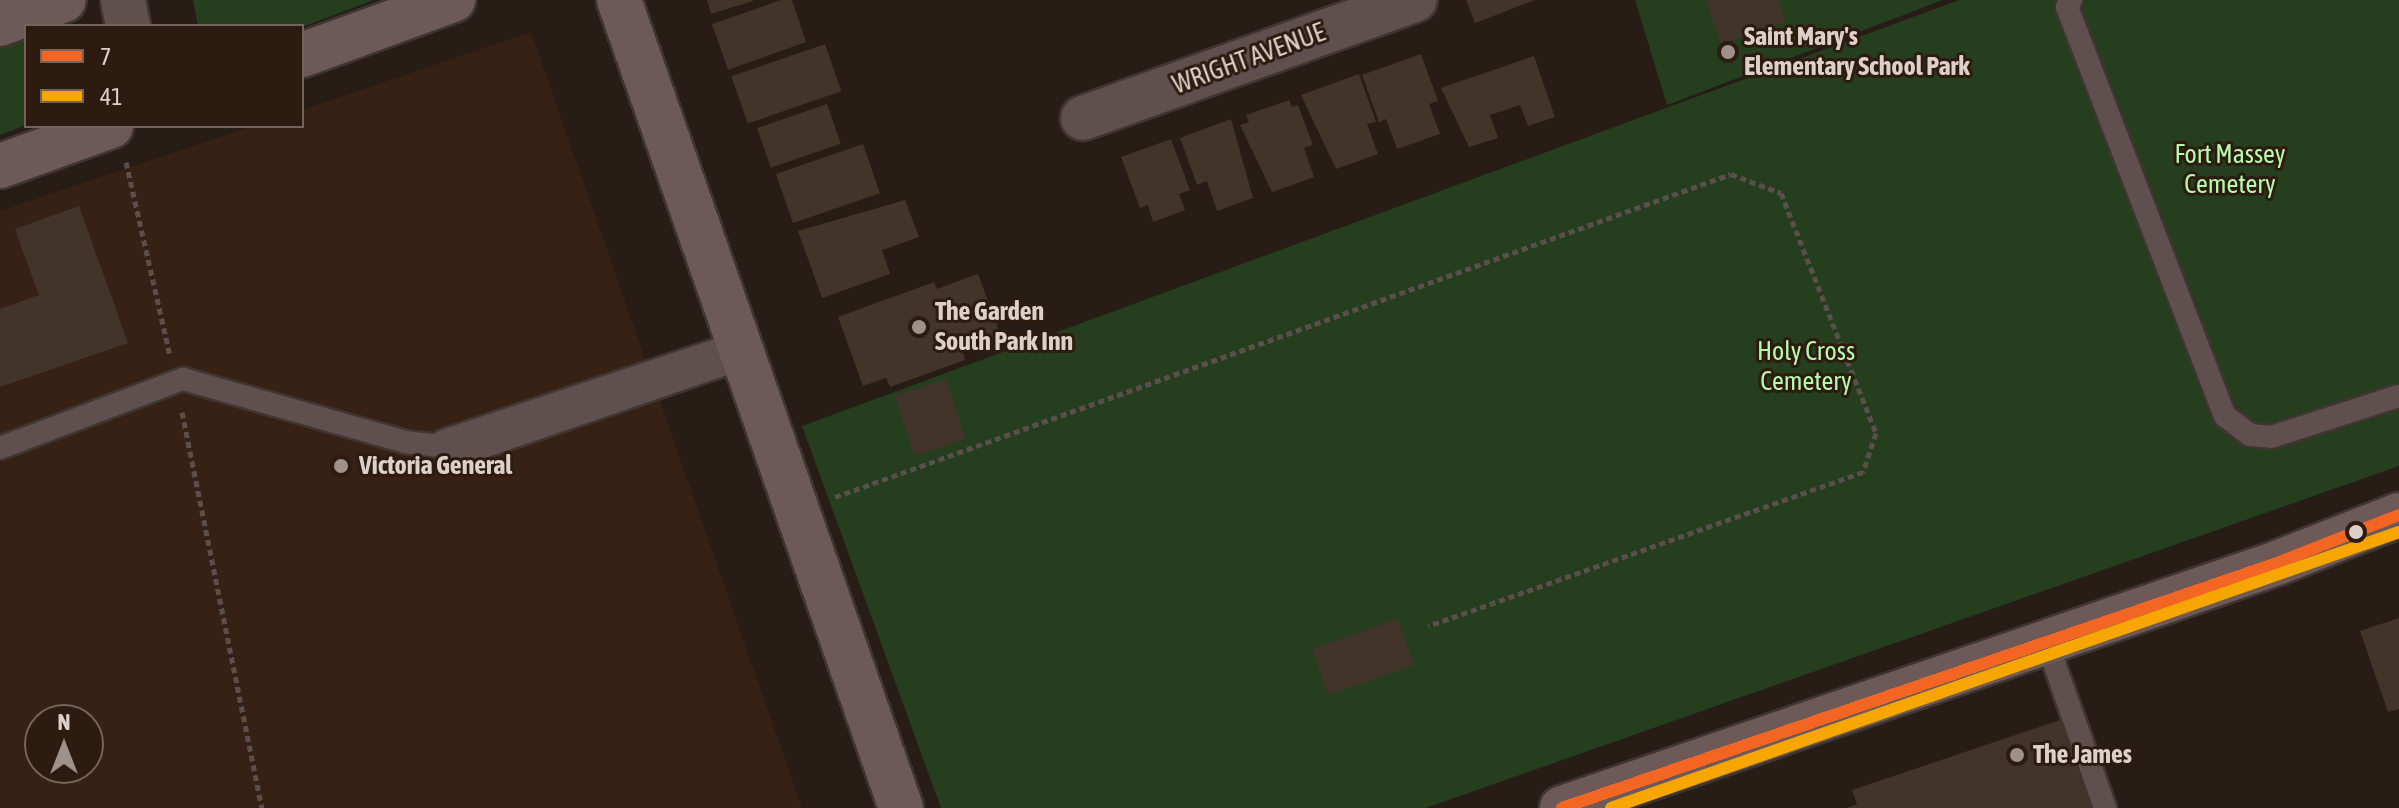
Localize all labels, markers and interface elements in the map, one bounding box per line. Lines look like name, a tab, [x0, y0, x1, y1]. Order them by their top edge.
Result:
street label: WRIGHT AVENUE	[1168, 17, 1330, 101]
place label: Saint Mary's Elementary School Park	[1744, 21, 1970, 82]
legend	[24, 24, 304, 128]
text: 7	[100, 43, 111, 70]
marker: Saint Mary's Elementary School Park	[1719, 43, 1737, 61]
text: 41	[100, 83, 123, 110]
park label: Fort Massey Cemetery	[2175, 139, 2285, 200]
place label: The Garden South Park Inn	[935, 296, 1073, 358]
marker: The Garden South Park Inn	[910, 318, 928, 336]
park label: Holy Cross Cemetery	[1757, 336, 1855, 398]
place label: Victoria General	[359, 450, 512, 482]
marker: Victoria General	[330, 455, 352, 477]
unlabelled marker	[2348, 524, 2364, 540]
north arrow	[24, 704, 104, 784]
text: N	[58, 709, 70, 735]
place label: The James	[2033, 739, 2132, 771]
marker: The James	[2008, 746, 2026, 764]

